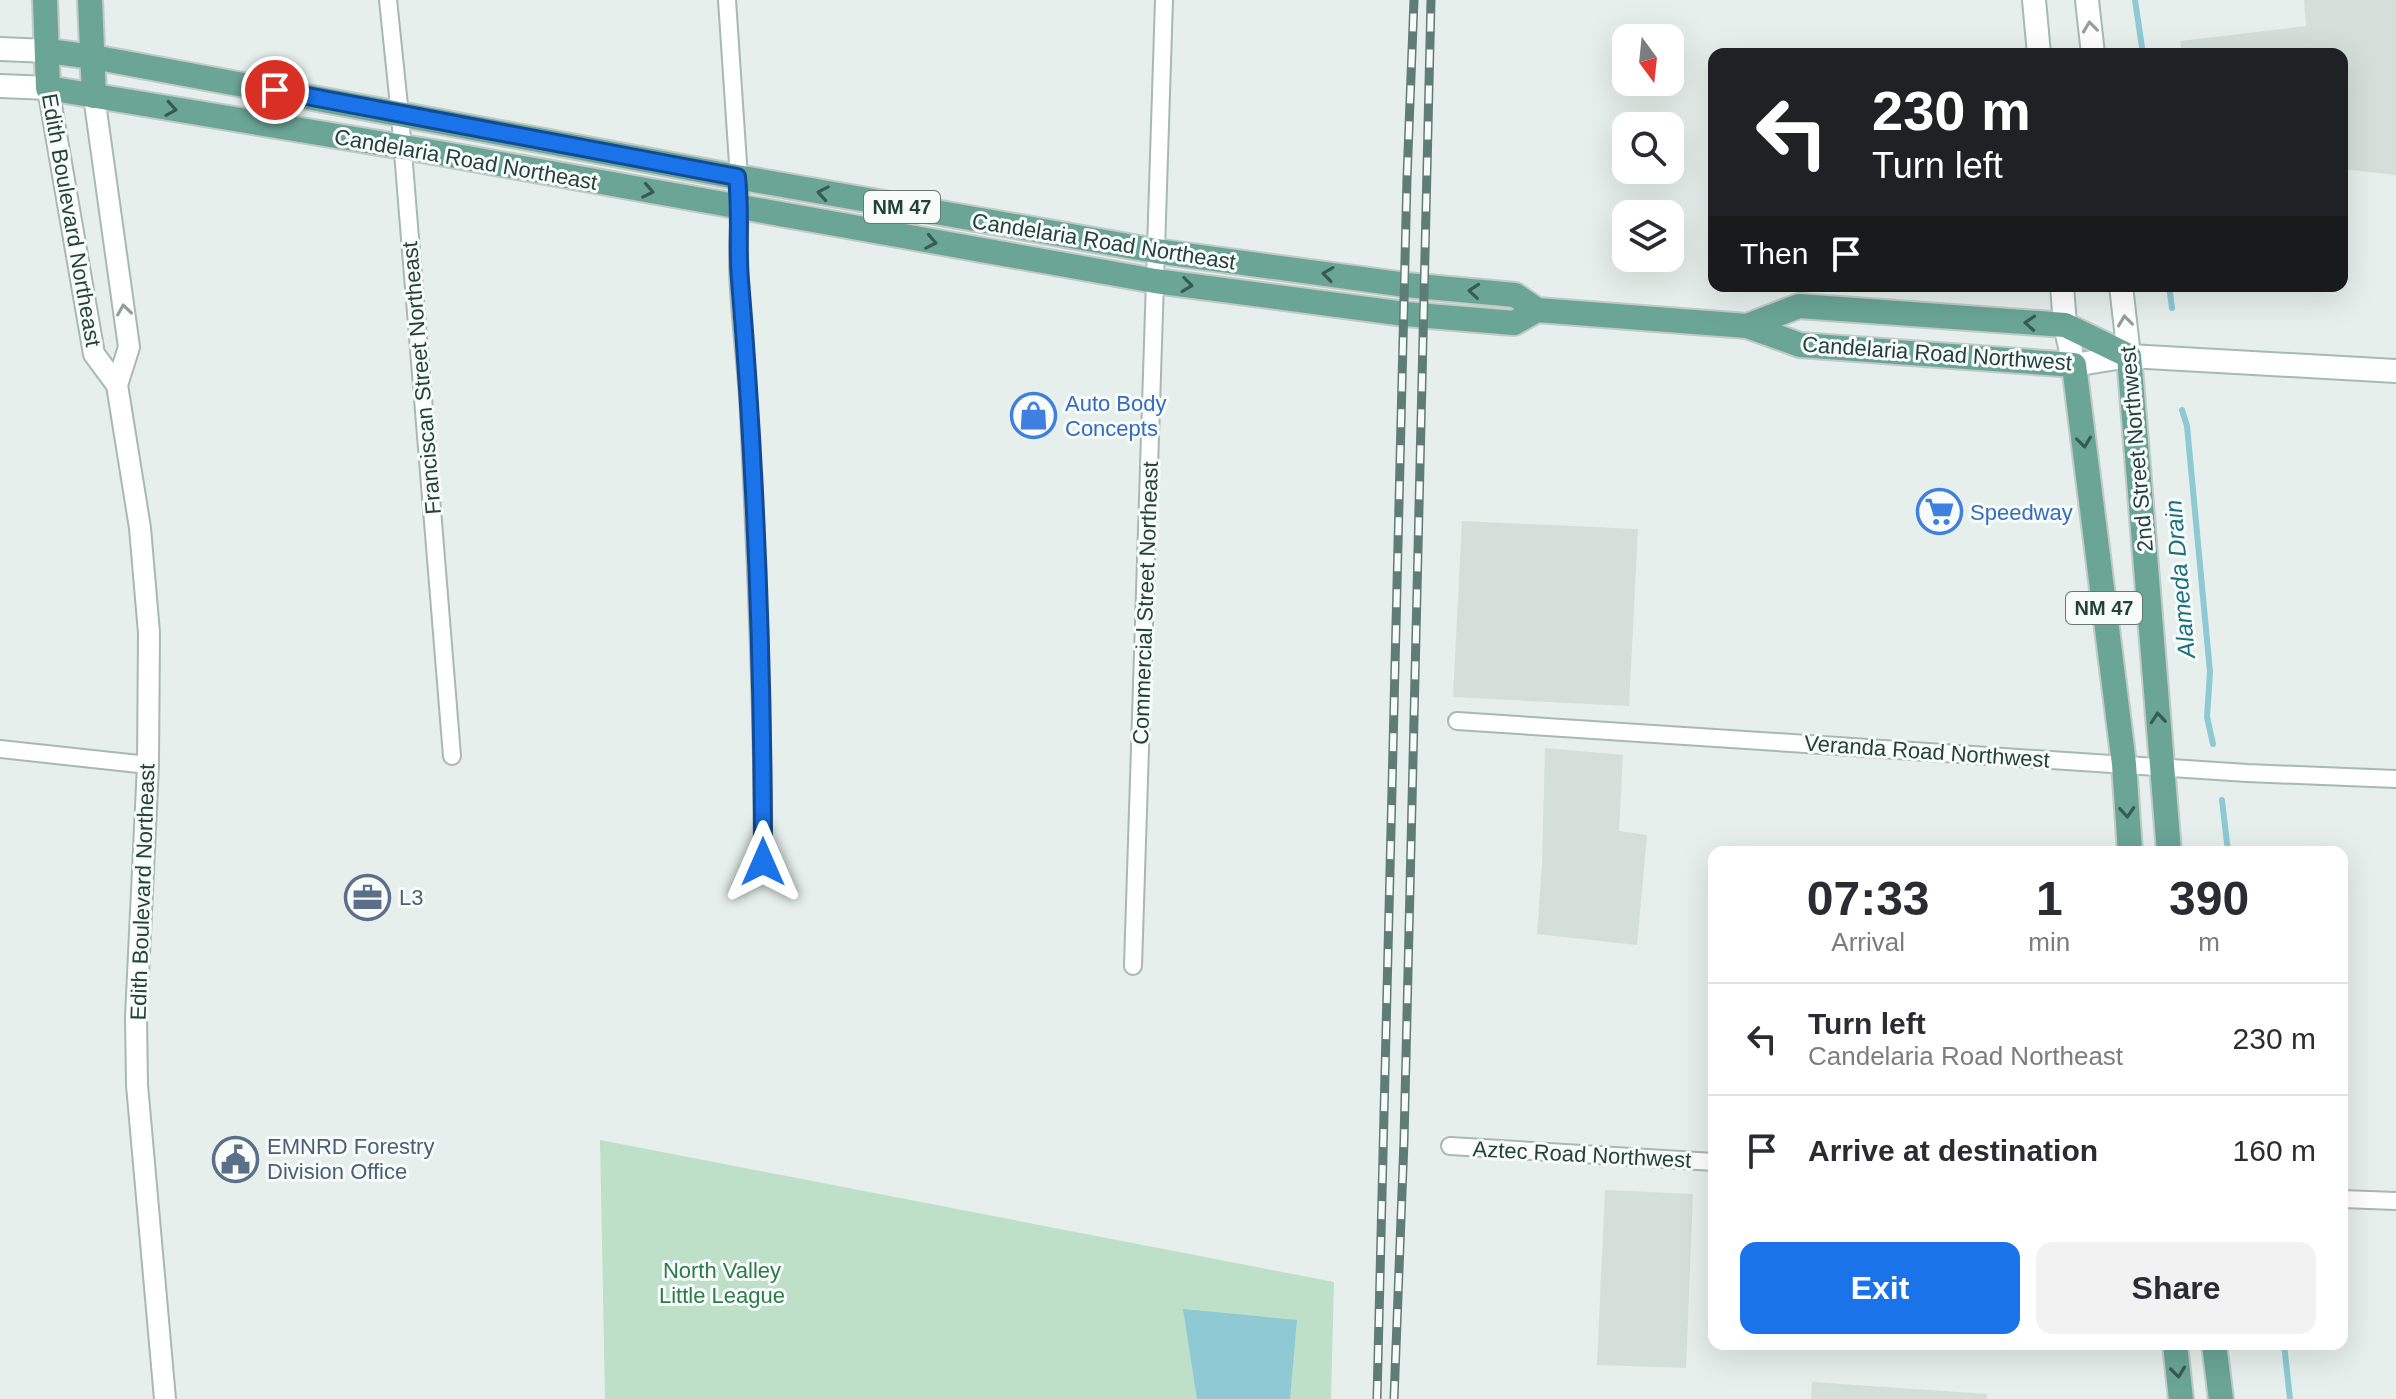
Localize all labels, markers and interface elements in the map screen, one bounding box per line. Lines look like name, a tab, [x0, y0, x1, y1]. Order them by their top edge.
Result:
one-way arrow	[2082, 20, 2099, 34]
north arrow	[1612, 24, 1684, 96]
map controls	[1612, 24, 1684, 272]
pin	[241, 56, 309, 124]
icon: arrive	[253, 68, 297, 112]
text: 230 m	[1872, 79, 2031, 142]
icon: left	[1740, 80, 1844, 184]
street label: Edith Boulevard Northeast	[37, 91, 106, 349]
one-way arrow	[164, 100, 178, 117]
button: search	[1612, 112, 1684, 184]
street label: Candelaria Road Northeast	[332, 124, 599, 195]
text: Turn left	[1872, 145, 2003, 186]
one-way arrow	[641, 181, 654, 198]
one-way arrow	[816, 185, 830, 202]
road number: NM 47	[864, 191, 940, 223]
button: layers	[1612, 200, 1684, 272]
street label: Candelaria Road Northeast	[970, 208, 1238, 275]
icon: arrive	[1824, 232, 1868, 276]
one-way arrow	[924, 233, 938, 250]
text: Then	[1740, 237, 1808, 270]
street label: Franciscan Street Northeast	[397, 240, 446, 515]
one-way arrow	[1321, 266, 1335, 283]
one-way arrow	[1181, 276, 1194, 293]
one-way arrow	[1467, 283, 1480, 300]
one-way arrow	[116, 303, 133, 316]
one-way arrow	[2117, 314, 2134, 328]
one-way arrow	[2023, 315, 2036, 332]
street label: Candelaria Road Northwest	[1801, 332, 2073, 375]
street label: 2nd Street Northwest	[2115, 345, 2158, 553]
place label: Auto Body Concepts	[1065, 391, 1167, 441]
shop icon: Auto Body Concepts	[1010, 392, 1058, 440]
one-way arrow	[2075, 435, 2092, 449]
street label: Commercial Street Northeast	[1128, 461, 1163, 745]
supermarket icon: Speedway	[1915, 488, 1963, 536]
water label: Alameda Drain	[2159, 499, 2200, 661]
place label: Speedway	[1970, 500, 2073, 525]
road number: NM 47	[2066, 592, 2142, 624]
one-way arrow	[2150, 711, 2167, 724]
street label: Veranda Road Northwest	[1803, 730, 2050, 773]
street label: Edith Boulevard Northeast	[126, 763, 159, 1021]
one-way arrow	[2118, 806, 2135, 819]
position arrow	[721, 820, 805, 904]
text: 07:33	[1807, 872, 1930, 925]
text: 1	[2036, 872, 2063, 925]
text: 390	[2169, 872, 2249, 925]
office icon: L3	[344, 873, 392, 921]
place label: L3	[399, 885, 423, 910]
text: Arrival	[1831, 927, 1905, 957]
text: min	[2028, 927, 2070, 957]
text: m	[2198, 927, 2220, 957]
text: Turn left	[1808, 1007, 1926, 1040]
icon: left	[1740, 1017, 1784, 1061]
text: 230 m	[2233, 1022, 2316, 1055]
text: Candelaria Road Northeast	[1808, 1041, 2123, 1071]
icon: arrive	[1740, 1129, 1784, 1173]
place label: EMNRD Forestry Division Office	[267, 1134, 434, 1184]
text: Arrive at destination	[1808, 1134, 2098, 1167]
text: 160 m	[2233, 1134, 2316, 1167]
public building icon: EMNRD Forestry Division Office	[212, 1135, 260, 1183]
street label: Aztec Road Northwest	[1472, 1136, 1692, 1173]
button: Exit	[1740, 1242, 2020, 1334]
button: Share	[2036, 1242, 2316, 1334]
park label: North Valley Little League	[659, 1258, 785, 1308]
one-way arrow	[2169, 1365, 2186, 1378]

